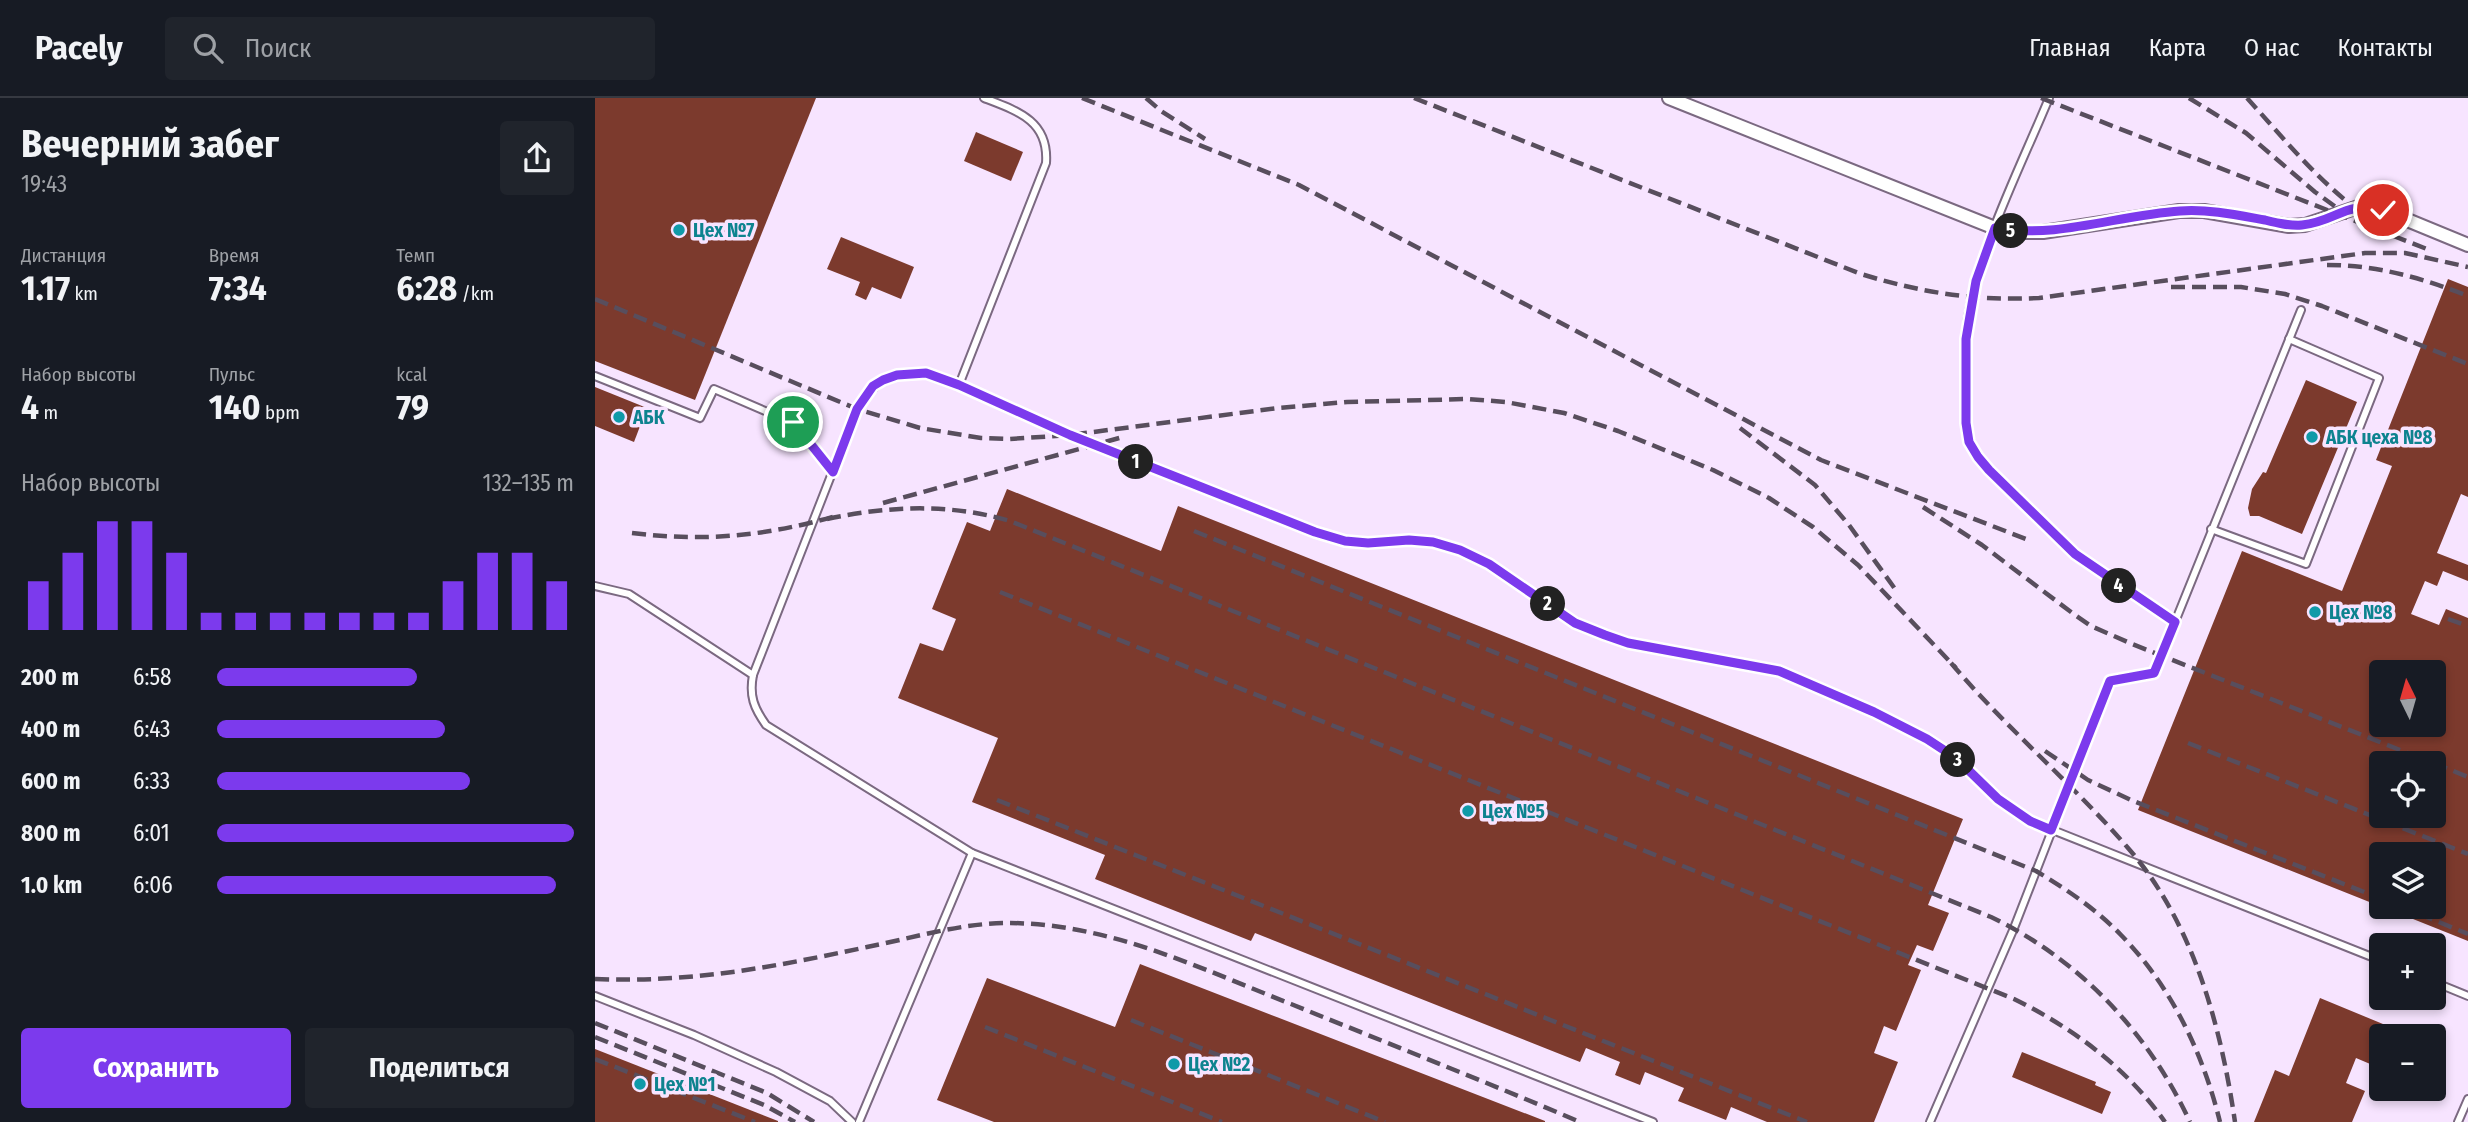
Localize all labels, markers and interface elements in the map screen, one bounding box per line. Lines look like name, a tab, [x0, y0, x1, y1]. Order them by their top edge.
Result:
search box	[165, 17, 655, 80]
text: Pacely	[35, 28, 123, 68]
icon: search	[189, 29, 227, 67]
text: Поиск	[245, 33, 311, 64]
text: Главная	[2029, 34, 2111, 62]
text: Карта	[2149, 34, 2206, 62]
text: О нас	[2244, 34, 2299, 62]
text: Контакты	[2337, 34, 2433, 62]
text: Вечерний забег	[21, 121, 279, 167]
button: share	[500, 121, 574, 195]
text: 19:43	[21, 170, 67, 198]
pin	[2353, 180, 2413, 240]
icon: check	[2364, 191, 2402, 229]
pin: 5	[1993, 214, 2029, 248]
place label: Цех №7	[693, 219, 754, 242]
text: 5	[2006, 219, 2015, 242]
marker: Цех №7	[671, 222, 687, 238]
text: Дистанция	[21, 244, 106, 267]
text: Время	[209, 244, 260, 267]
text: Темп	[396, 244, 435, 267]
text: 1.17	[21, 267, 70, 309]
text: 7:34	[209, 267, 267, 309]
text: 6:28	[396, 267, 457, 309]
text: km	[70, 282, 98, 305]
text: /km	[457, 282, 494, 305]
text: Набор высоты	[21, 363, 136, 386]
text: Пульс	[209, 363, 255, 386]
text: kcal	[396, 363, 427, 386]
text: 4	[21, 386, 39, 428]
text: 140	[209, 386, 261, 428]
text: 79	[396, 386, 429, 428]
pin	[763, 392, 823, 452]
text: m	[39, 401, 58, 424]
text: bpm	[261, 401, 300, 424]
icon: arrive	[774, 403, 812, 441]
place label: АБК	[632, 406, 665, 429]
marker: АБК	[611, 409, 627, 425]
place label: АБК цеха №8	[2325, 426, 2432, 449]
marker: АБК цеха №8	[2304, 429, 2320, 445]
pin: 1	[1119, 444, 1153, 480]
text: 1	[1131, 450, 1140, 473]
text: Набор высоты	[21, 469, 160, 497]
text: 132–135 m	[482, 469, 574, 497]
pin: 4	[2101, 568, 2137, 603]
text: 4	[2114, 574, 2123, 597]
pin: 2	[1531, 587, 1565, 622]
text: 2	[1543, 592, 1552, 615]
place label: Цех №8	[2329, 601, 2393, 624]
marker: Цех №8	[2307, 604, 2323, 620]
north arrow	[2369, 660, 2447, 737]
map controls	[2369, 660, 2446, 1101]
text: 200 m	[21, 663, 79, 691]
text: 6:58	[133, 663, 171, 691]
text: 400 m	[21, 715, 80, 743]
text: 6:43	[133, 715, 170, 743]
pin: 3	[1941, 742, 1975, 778]
text: 3	[1953, 748, 1962, 771]
button: locate	[2369, 751, 2446, 828]
text: 600 m	[21, 767, 80, 795]
text: 6:33	[133, 767, 170, 795]
place label: Цех №5	[1482, 800, 1545, 823]
marker: Цех №5	[1460, 803, 1476, 819]
text: 800 m	[21, 819, 81, 847]
text: 6:01	[133, 819, 170, 847]
button: layers	[2369, 842, 2446, 919]
text: 1.0 km	[21, 871, 82, 899]
text: 6:06	[133, 871, 173, 899]
button: +	[2369, 933, 2446, 1010]
button: −	[2369, 1024, 2446, 1101]
button: Сохранить	[21, 1028, 291, 1108]
button: Поделиться	[305, 1028, 574, 1108]
place label: Цех №2	[1188, 1053, 1251, 1076]
marker: Цех №2	[1166, 1056, 1182, 1072]
place label: Цех №1	[654, 1073, 716, 1096]
marker: Цех №1	[632, 1076, 648, 1092]

